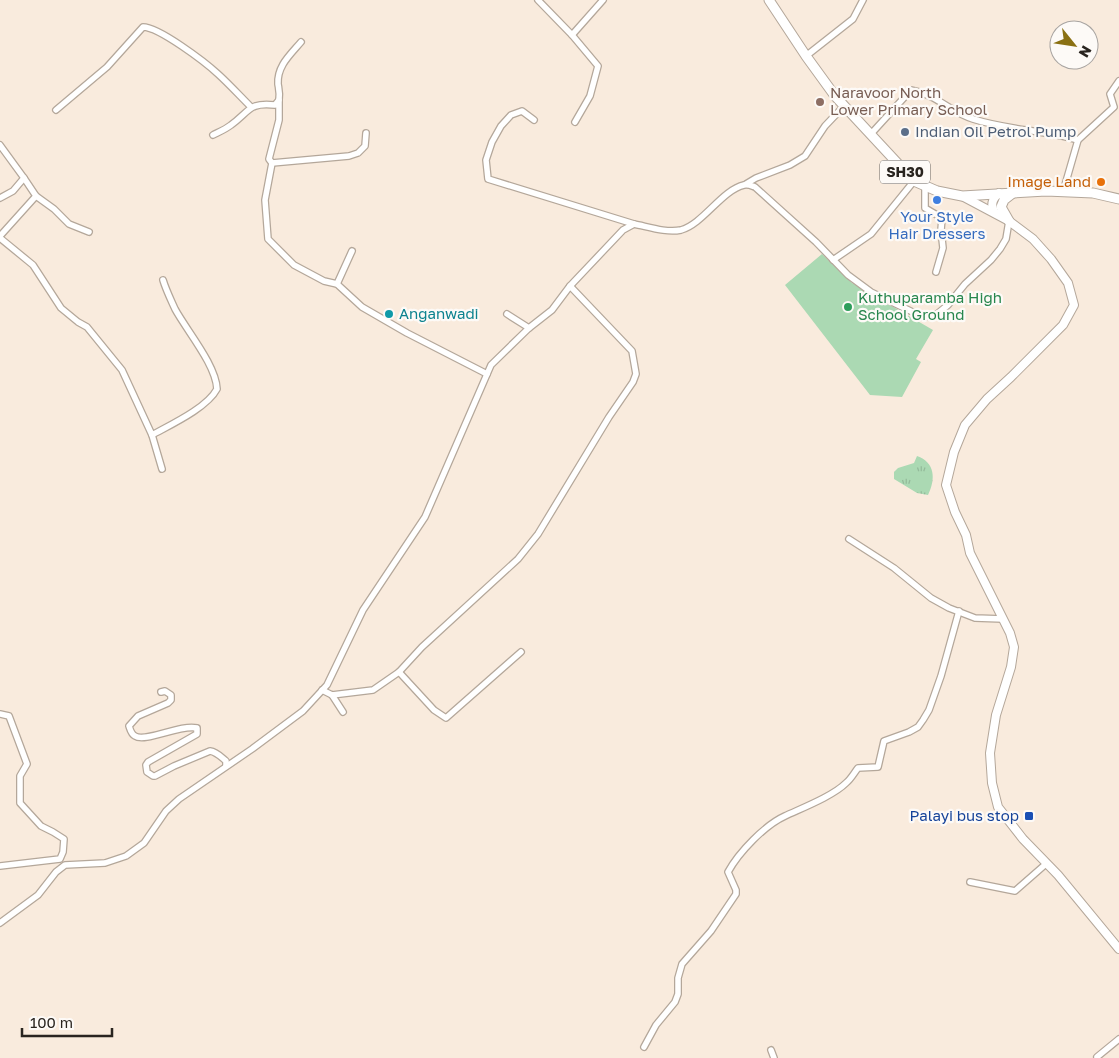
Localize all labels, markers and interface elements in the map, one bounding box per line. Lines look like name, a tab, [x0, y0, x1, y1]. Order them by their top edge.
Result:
north arrow	[1049, 20, 1099, 70]
text: N	[1076, 43, 1096, 61]
place label: Naravoor North Lower Primary School	[830, 83, 987, 118]
marker: Naravoor North Lower Primary School	[814, 96, 826, 108]
place label: Indian Oil Petrol Pump	[915, 122, 1076, 140]
marker: Indian Oil Petrol Pump	[899, 126, 911, 138]
road number: SH30	[880, 160, 930, 183]
place label: Image Land	[1007, 172, 1091, 190]
marker: Image Land	[1095, 176, 1107, 188]
marker: Your Style Hair Dressers	[931, 194, 943, 206]
place label: Your Style Hair Dressers	[889, 207, 985, 242]
place label: Kuthuparamba High School Ground	[858, 288, 1002, 323]
marker: Kuthuparamba High School Ground	[842, 301, 854, 313]
place label: Anganwadi	[399, 304, 479, 322]
marker: Anganwadi	[383, 308, 395, 320]
place label: Palayi bus stop	[910, 806, 1019, 824]
marker: Palayi bus stop	[1023, 810, 1035, 822]
scale bar	[22, 1006, 112, 1038]
text: 100 m	[30, 1013, 73, 1031]

